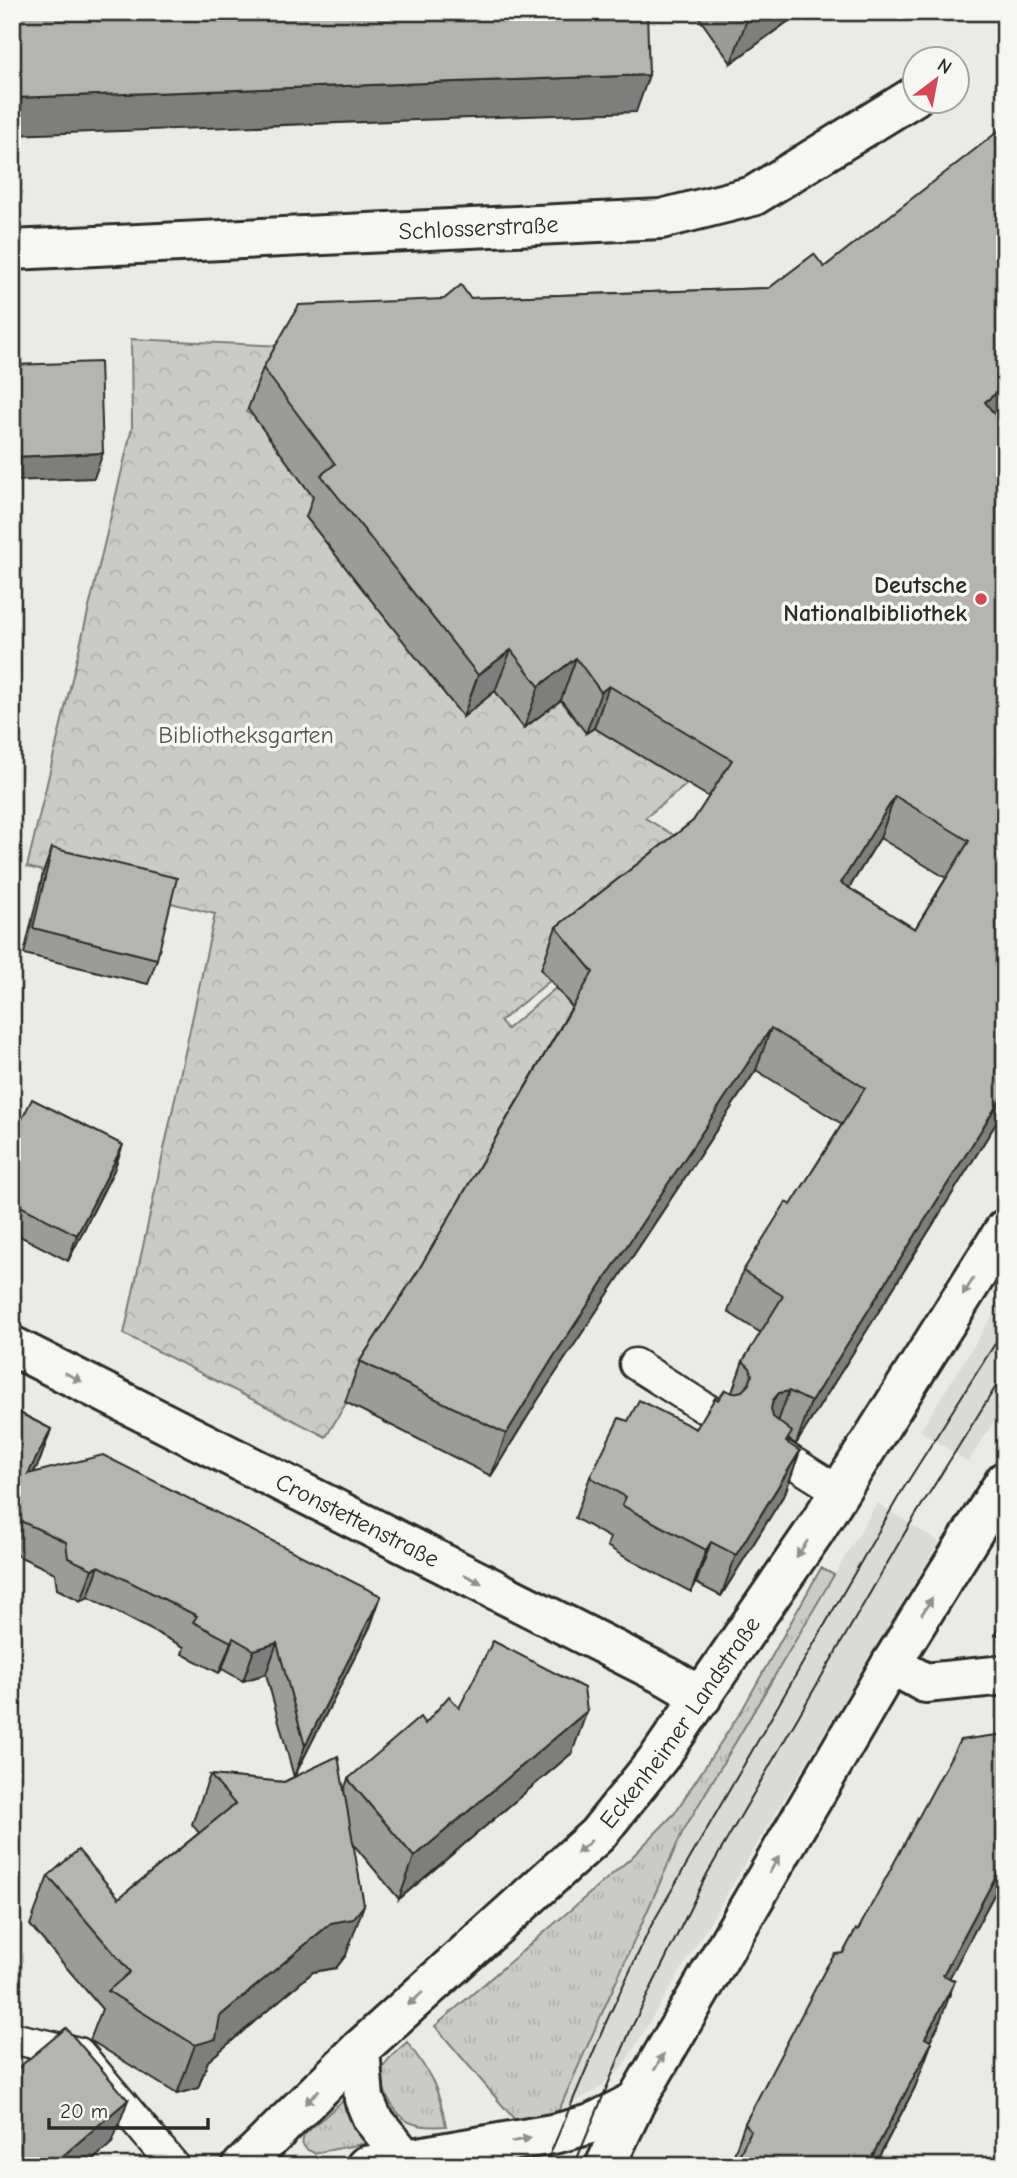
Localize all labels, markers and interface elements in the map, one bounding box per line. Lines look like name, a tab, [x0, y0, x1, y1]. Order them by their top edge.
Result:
north arrow	[902, 46, 972, 116]
text: N	[933, 54, 956, 79]
street label: Schlosserstraße	[398, 210, 559, 246]
place label: Deutsche Nationalbibliothek	[783, 571, 967, 627]
marker: Deutsche Nationalbibliothek	[973, 591, 989, 607]
park label: Bibliotheksgarten	[158, 721, 334, 749]
one-way arrow	[962, 1278, 975, 1297]
one-way arrow	[63, 1371, 83, 1382]
street label: Cronstettenstraße	[271, 1467, 444, 1573]
one-way arrow	[795, 1540, 809, 1558]
one-way arrow	[463, 1573, 483, 1584]
one-way arrow	[920, 1597, 933, 1616]
street label: Eckenheimer Landstraße	[594, 1611, 766, 1834]
one-way arrow	[576, 1838, 593, 1854]
one-way arrow	[767, 1856, 780, 1875]
one-way arrow	[406, 1991, 424, 2007]
one-way arrow	[653, 2052, 665, 2071]
scale bar	[49, 2087, 208, 2131]
one-way arrow	[304, 2089, 321, 2105]
text: 20 m	[60, 2099, 108, 2123]
one-way arrow	[511, 2134, 533, 2145]

